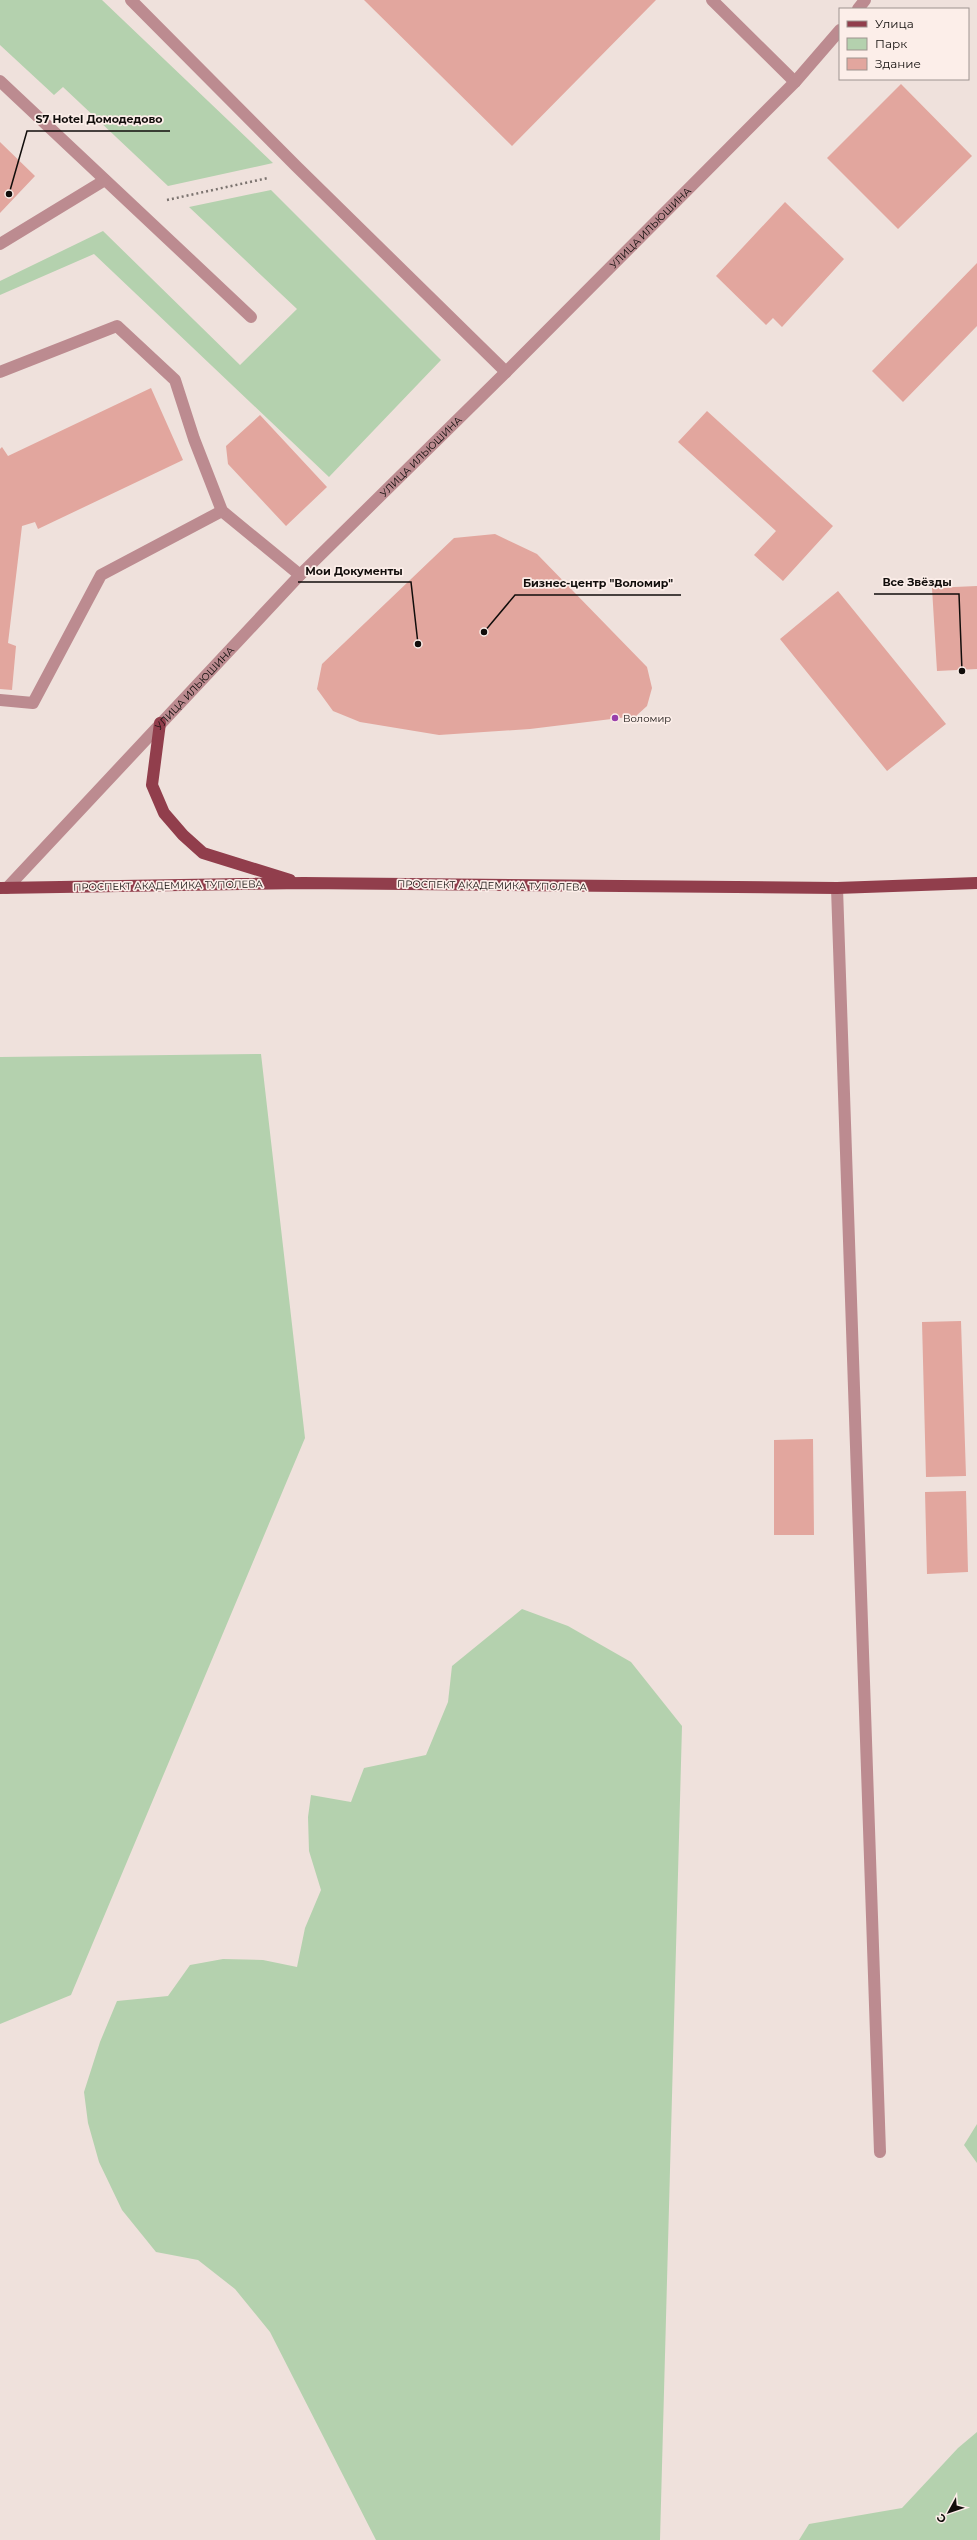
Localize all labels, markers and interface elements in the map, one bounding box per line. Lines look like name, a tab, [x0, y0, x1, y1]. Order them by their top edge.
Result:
legend	[839, 8, 969, 80]
text: Улица	[875, 16, 914, 31]
text: Парк	[875, 36, 907, 51]
text: Здание	[875, 56, 921, 71]
callout: S7 Hotel Домодедово	[27, 108, 170, 131]
text: S7 Hotel Домодедово	[36, 112, 162, 126]
street label: УЛИЦА ИЛЬЮШИНА	[607, 184, 694, 271]
street label: УЛИЦА ИЛЬЮШИНА	[377, 413, 465, 500]
callout: Мои Документы	[298, 559, 411, 582]
text: Мои Документы	[305, 564, 403, 578]
callout: Все Звёзды	[874, 571, 959, 594]
callout: Бизнес-центр "Воломир"	[515, 572, 681, 595]
text: Все Звёзды	[882, 575, 952, 589]
text: Бизнес-центр "Воломир"	[523, 576, 673, 590]
street label: УЛИЦА ИЛЬЮШИНА	[152, 643, 237, 733]
place label: Воломир	[623, 712, 671, 725]
marker: Воломир	[610, 713, 620, 723]
street label: ПРОСПЕКТ АКАДЕМИКА ТУПОЛЕВА	[73, 877, 264, 894]
street label: ПРОСПЕКТ АКАДЕМИКА ТУПОЛЕВА	[397, 877, 588, 894]
north arrow	[929, 2492, 969, 2532]
text: С	[933, 2511, 949, 2526]

